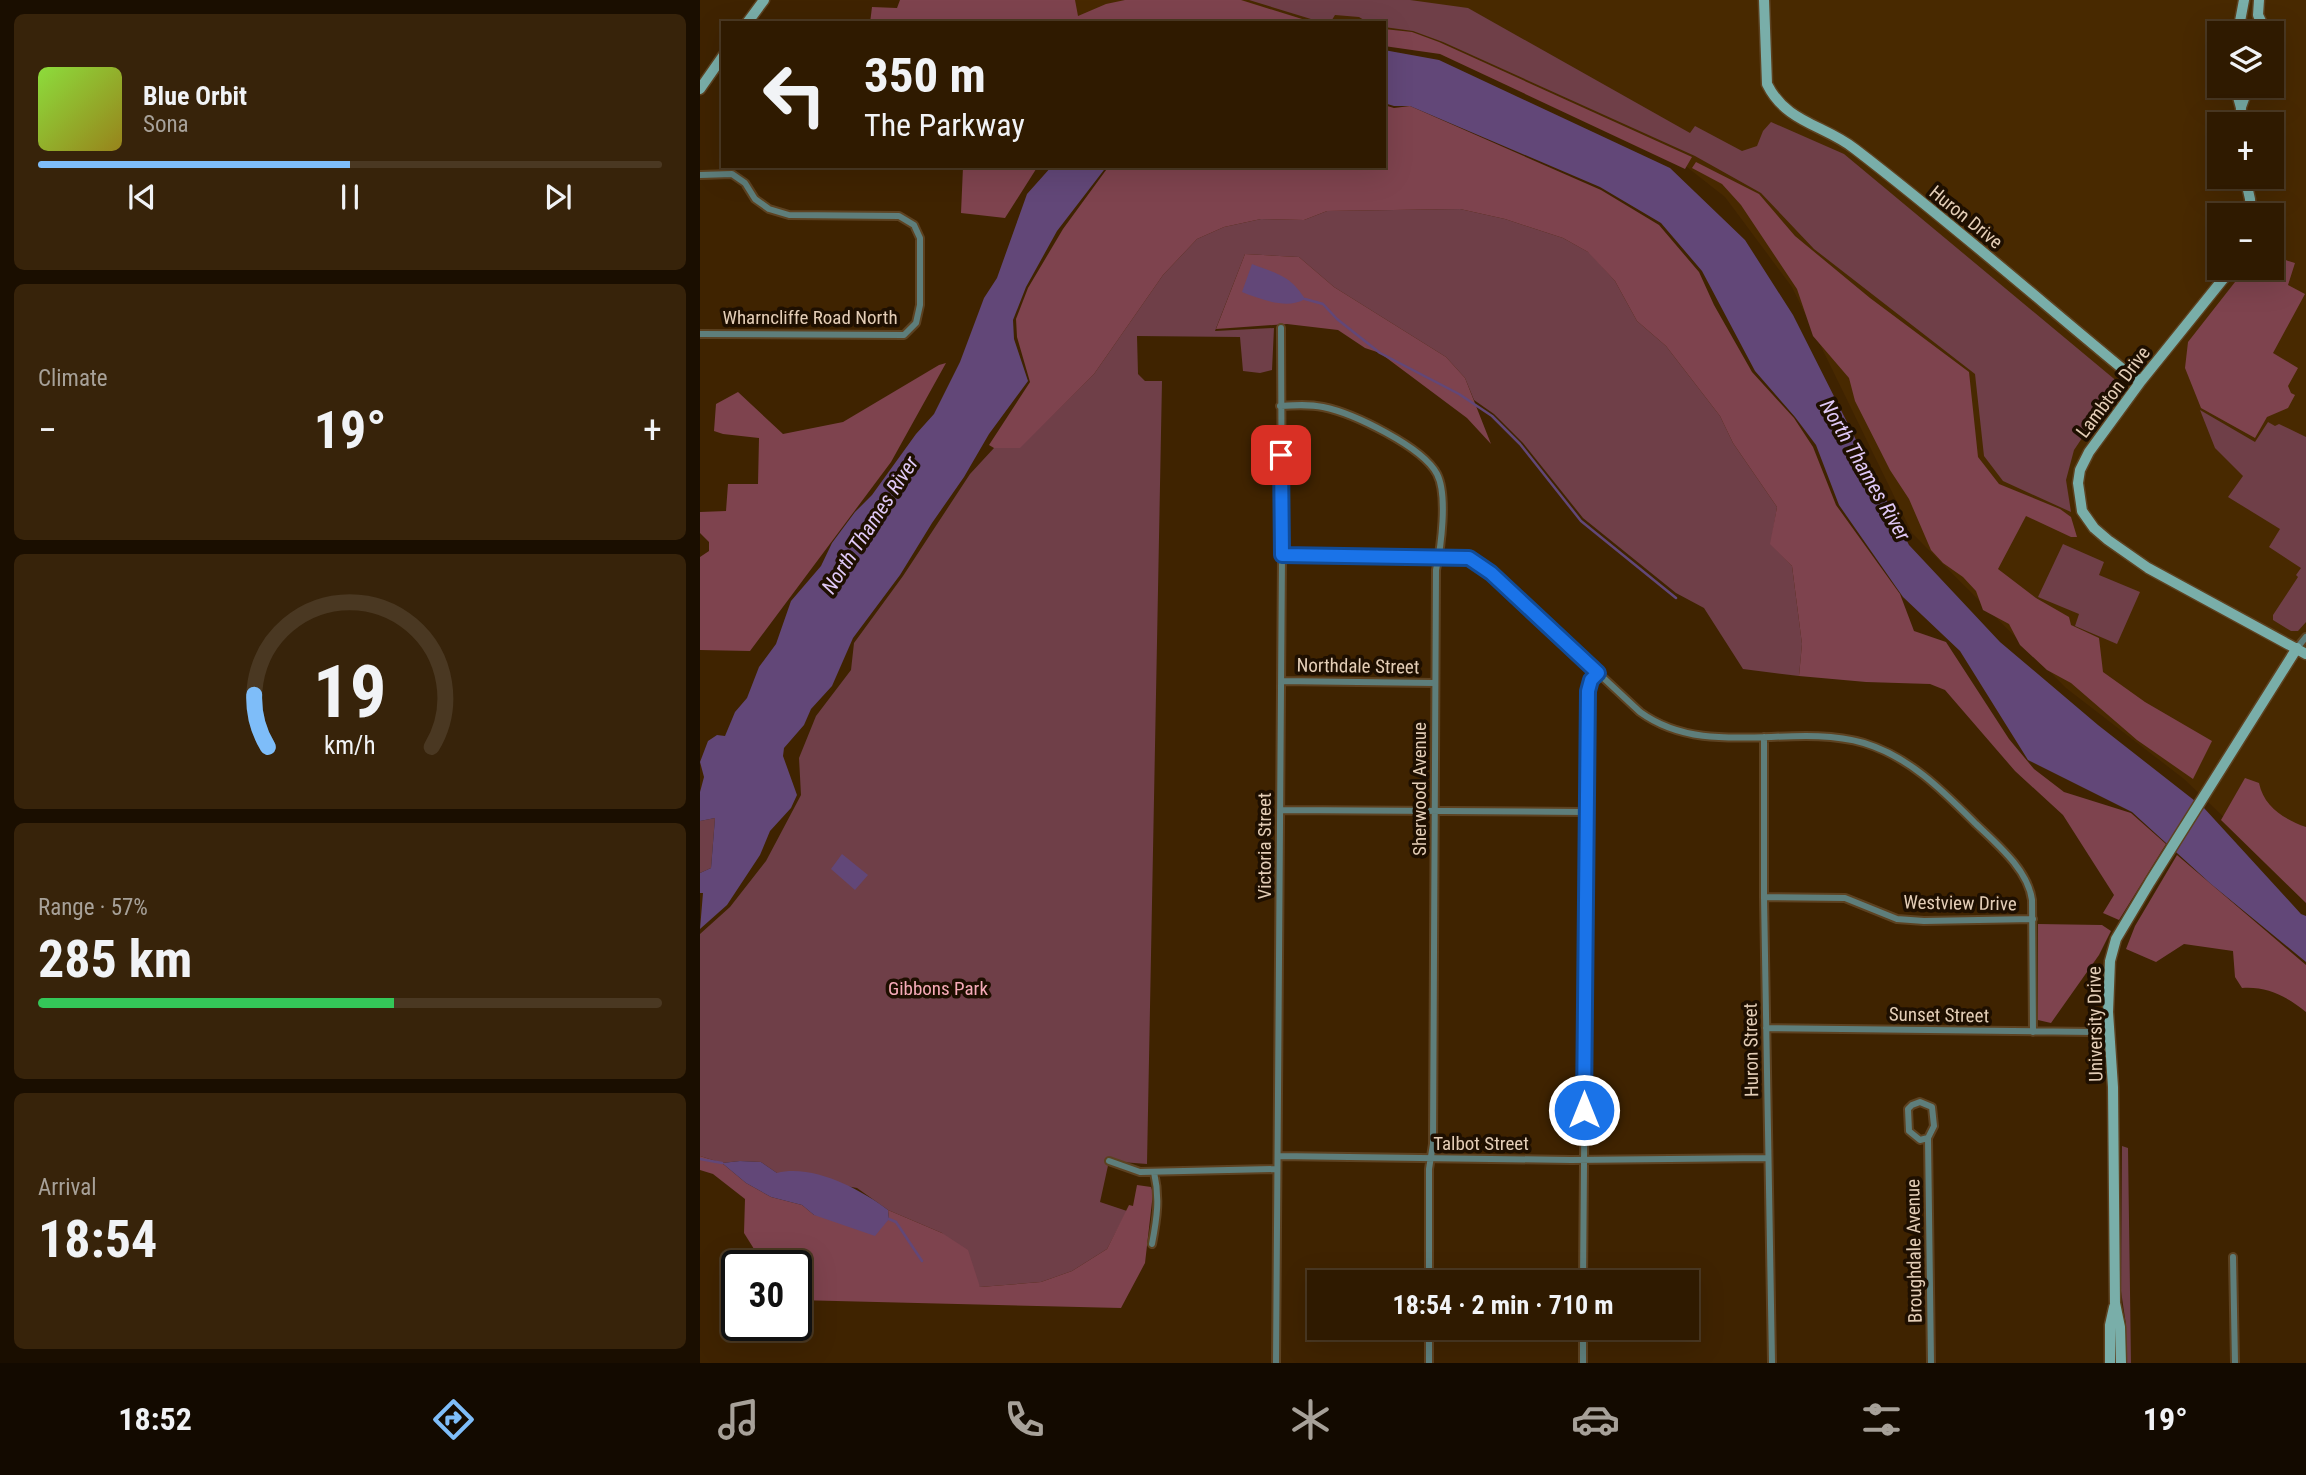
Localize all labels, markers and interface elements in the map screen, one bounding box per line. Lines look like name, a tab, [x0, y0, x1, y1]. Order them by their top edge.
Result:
map controls	[2207, 21, 2284, 280]
button: layers	[2207, 21, 2284, 98]
text: 350 m	[864, 47, 986, 104]
icon: left	[749, 49, 840, 140]
text: Blue Orbit	[143, 81, 247, 111]
text: The Parkway	[864, 106, 1025, 144]
text: Sona	[143, 111, 189, 138]
button: +	[2207, 112, 2284, 189]
icon: previous	[123, 178, 161, 216]
icon: pause	[331, 178, 369, 216]
icon: next	[539, 178, 577, 216]
street label: Huron Drive	[1925, 181, 2007, 254]
button: −	[2207, 203, 2284, 280]
street label: Wharncliffe Road North	[722, 306, 898, 329]
street label: Lambton Drive	[2071, 342, 2155, 442]
text: Climate	[38, 365, 108, 392]
water label: North Thames River	[1815, 395, 1915, 545]
text: 19°	[314, 400, 386, 461]
text: −	[38, 408, 57, 452]
text: +	[643, 408, 662, 452]
pin	[1251, 425, 1311, 485]
icon: arrive	[1262, 436, 1300, 474]
water label: North Thames River	[817, 451, 924, 598]
text: 19	[313, 650, 387, 736]
street label: Northdale Street	[1296, 653, 1420, 679]
street label: Sherwood Avenue	[1408, 722, 1431, 856]
text: km/h	[324, 731, 376, 760]
street label: Victoria Street	[1253, 793, 1276, 899]
street label: Westview Drive	[1903, 891, 2017, 915]
text: Range · 57%	[38, 894, 148, 921]
text: 285 km	[38, 929, 192, 990]
street label: University Drive	[2082, 966, 2108, 1082]
park label: Gibbons Park	[888, 977, 988, 1000]
street label: Huron Street	[1739, 1003, 1763, 1097]
street label: Sunset Street	[1889, 1003, 1989, 1027]
position arrow	[1547, 1073, 1621, 1147]
street label: Talbot Street	[1433, 1132, 1529, 1155]
text: Arrival	[38, 1174, 97, 1201]
street label: Broughdale Avenue	[1901, 1179, 1927, 1323]
text: 18:54	[38, 1209, 157, 1270]
speed limit sign: 30	[721, 1250, 812, 1341]
text: 18:54 · 2 min · 710 m	[1393, 1290, 1613, 1320]
icon: directions	[429, 1395, 478, 1444]
icon: music	[714, 1395, 763, 1444]
icon: phone	[1000, 1395, 1049, 1444]
icon: climate	[1286, 1395, 1335, 1444]
icon: car	[1571, 1395, 1620, 1444]
icon: filters	[1857, 1395, 1906, 1444]
text: 18:52	[118, 1400, 192, 1438]
text: 19°	[2143, 1400, 2188, 1438]

